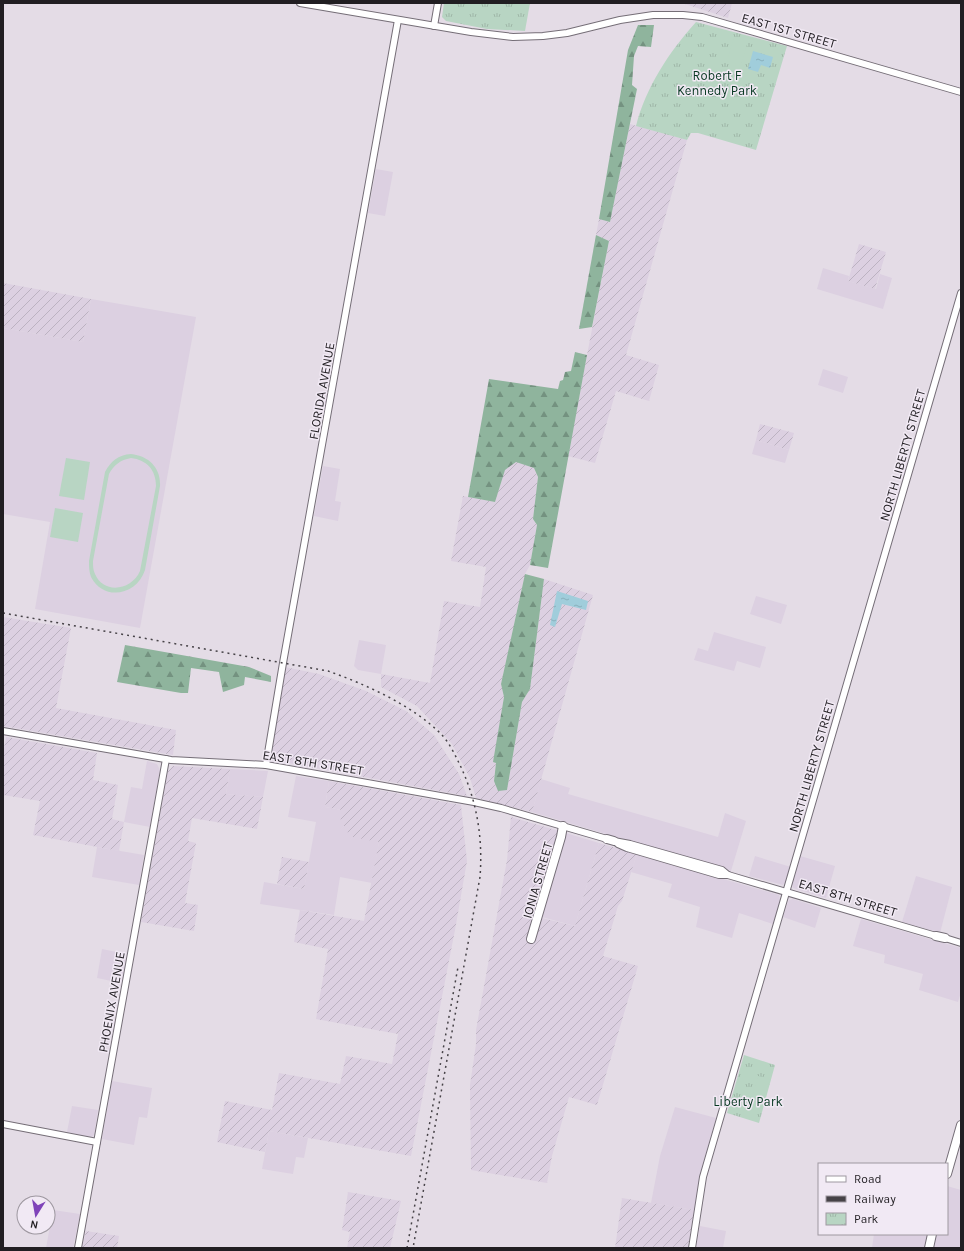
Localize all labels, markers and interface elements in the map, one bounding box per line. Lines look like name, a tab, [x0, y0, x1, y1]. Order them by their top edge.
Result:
street label: EAST 1ST STREET	[740, 10, 838, 51]
park label: Robert F Kennedy Park	[677, 68, 757, 98]
street label: FLORIDA AVENUE	[306, 341, 337, 441]
street label: NORTH LIBERTY STREET	[876, 387, 929, 523]
street label: NORTH LIBERTY STREET	[785, 698, 838, 834]
street label: EAST 8TH STREET	[261, 747, 365, 778]
street label: IONIA STREET	[519, 840, 556, 920]
street label: EAST 8TH STREET	[797, 875, 899, 920]
street label: PHOENIX AVENUE	[95, 951, 128, 1054]
park label: Liberty Park	[713, 1094, 783, 1109]
legend	[818, 1163, 948, 1235]
text: Road	[854, 1172, 882, 1186]
text: Railway	[854, 1192, 896, 1206]
north arrow	[16, 1195, 56, 1235]
text: Park	[854, 1212, 879, 1226]
text: N	[29, 1217, 39, 1231]

